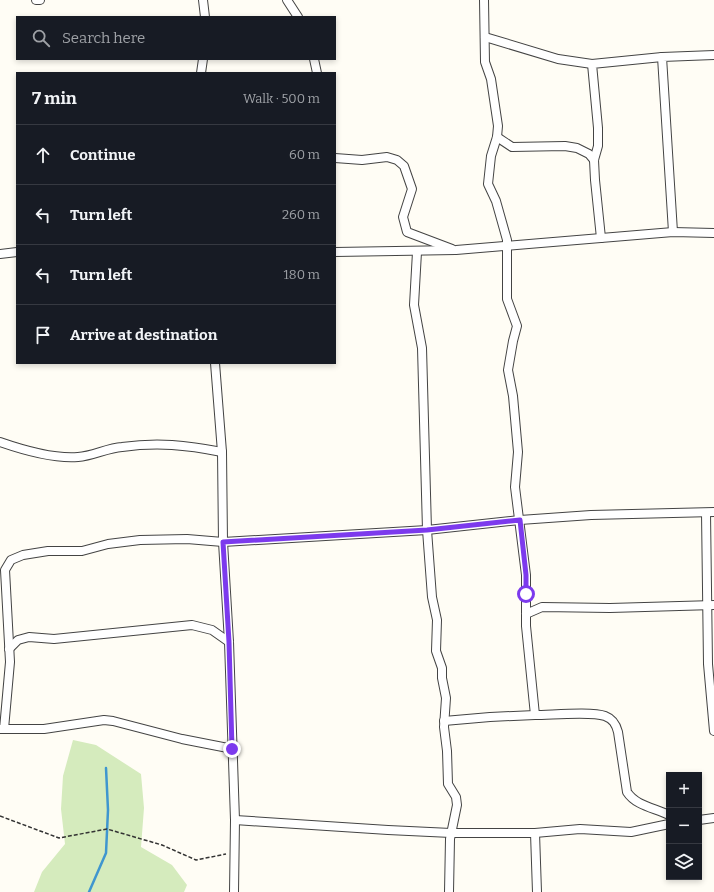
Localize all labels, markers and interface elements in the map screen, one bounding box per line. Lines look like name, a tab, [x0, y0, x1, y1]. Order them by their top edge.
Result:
search box	[16, 16, 336, 60]
icon: search	[30, 27, 52, 49]
text: Search here	[62, 29, 145, 47]
text: 7 min	[32, 88, 77, 109]
text: Walk · 500 m	[243, 91, 320, 106]
icon: ahead	[32, 144, 54, 166]
text: Continue	[70, 146, 136, 164]
text: 60 m	[289, 147, 320, 162]
icon: left	[32, 204, 54, 226]
text: Turn left	[70, 206, 132, 224]
text: 260 m	[282, 207, 320, 222]
icon: left	[32, 264, 54, 286]
text: Turn left	[70, 266, 132, 284]
text: 180 m	[284, 267, 320, 282]
icon: arrive	[32, 324, 54, 346]
text: Arrive at destination	[70, 326, 217, 344]
route start	[517, 585, 535, 603]
route end	[223, 740, 241, 758]
map controls	[666, 772, 702, 880]
button: +	[666, 772, 702, 808]
button: −	[666, 808, 702, 844]
button: layers	[666, 844, 702, 880]

